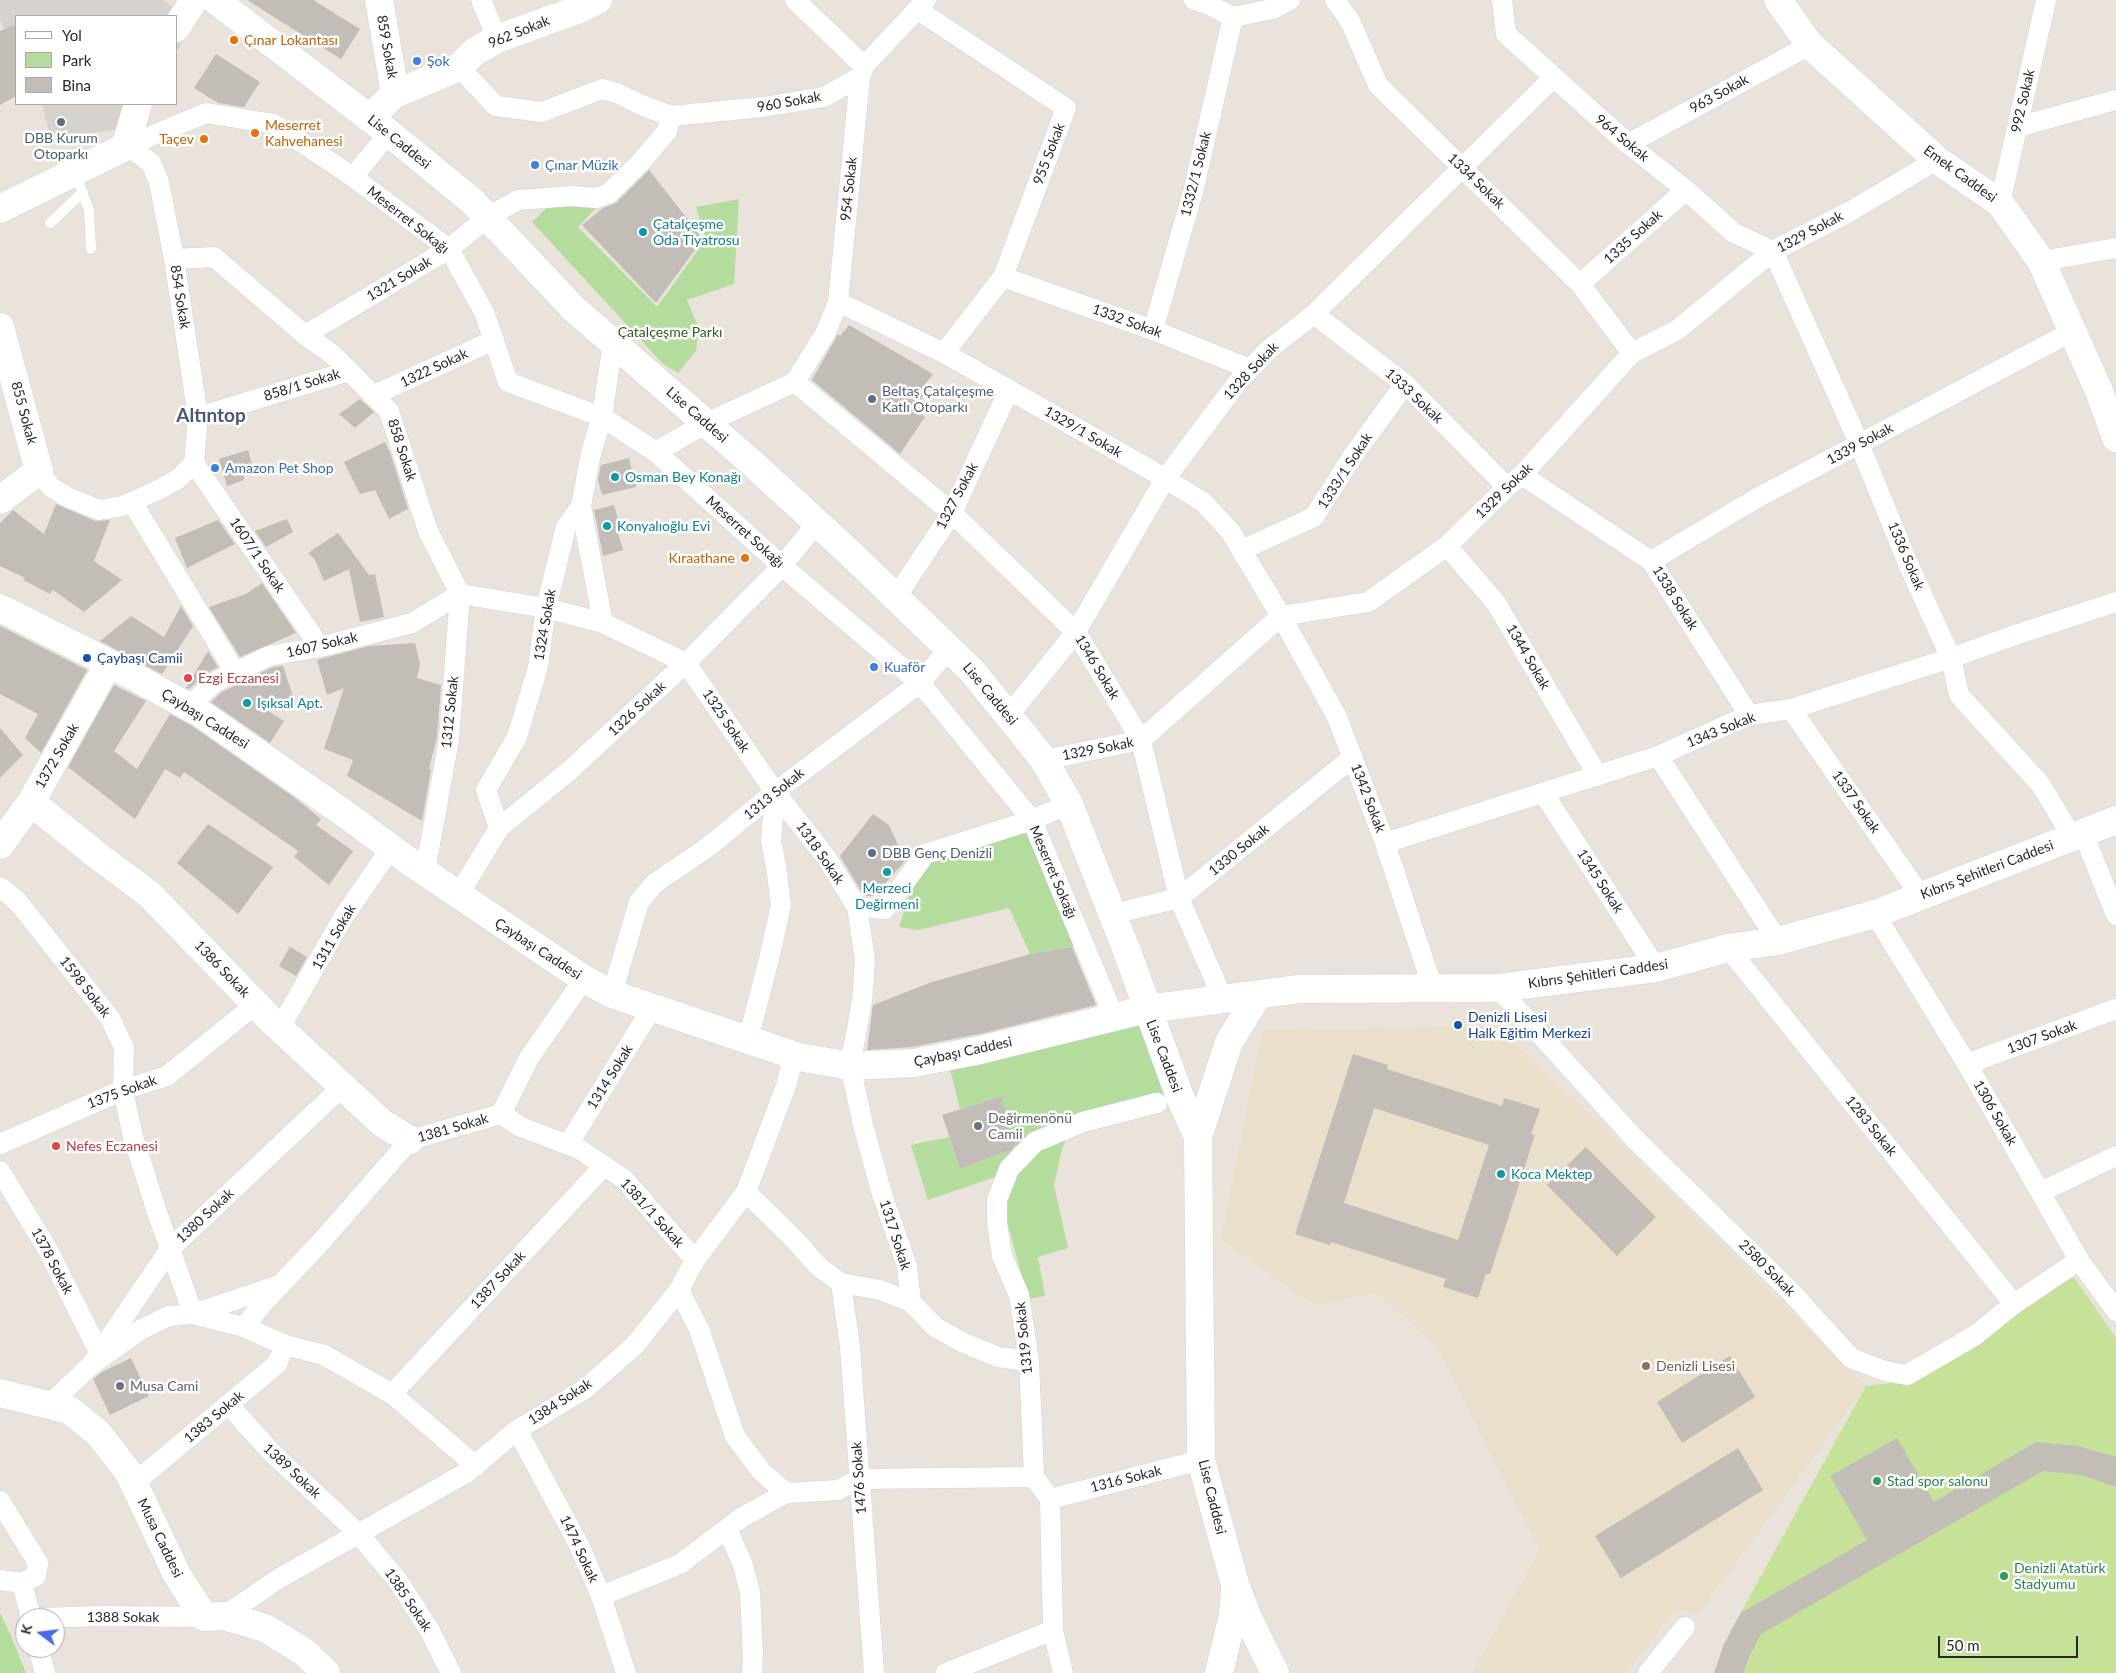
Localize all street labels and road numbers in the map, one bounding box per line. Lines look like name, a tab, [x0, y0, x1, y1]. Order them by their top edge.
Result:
street label: 962 Sokak	[486, 12, 552, 52]
street label: 859 Sokak	[373, 14, 401, 80]
street label: 992 Sokak	[2008, 68, 2038, 134]
street label: 963 Sokak	[1687, 71, 1751, 117]
street label: 960 Sokak	[756, 88, 822, 116]
street label: Lise Caddesi	[364, 111, 434, 173]
street label: 964 Sokak	[1592, 111, 1652, 165]
street label: 955 Sokak	[1030, 121, 1068, 187]
street label: 1332/1 Sokak	[1177, 130, 1215, 218]
street label: Emek Caddesi	[1920, 142, 2000, 206]
street label: 1334 Sokak	[1444, 150, 1508, 212]
street label: 954 Sokak	[837, 156, 861, 222]
street label: Meserret Sokağı	[364, 183, 452, 257]
street label: 1335 Sokak	[1600, 206, 1666, 268]
street label: 1329 Sokak	[1774, 208, 1846, 256]
street label: 1321 Sokak	[363, 253, 435, 305]
street label: 854 Sokak	[167, 264, 193, 330]
street label: 1332 Sokak	[1090, 301, 1164, 341]
street label: 1328 Sokak	[1220, 339, 1282, 403]
street label: 1322 Sokak	[397, 345, 471, 391]
street label: 858/1 Sokak	[262, 365, 342, 405]
street label: 1333 Sokak	[1382, 365, 1446, 427]
street label: 855 Sokak	[8, 380, 40, 446]
street label: Lise Caddesi	[663, 384, 731, 446]
street label: 1329/1 Sokak	[1041, 403, 1125, 461]
street label: 858 Sokak	[384, 417, 420, 483]
street label: 1339 Sokak	[1824, 420, 1896, 468]
street label: 1333/1 Sokak	[1314, 430, 1376, 512]
street label: 1327 Sokak	[933, 460, 981, 532]
street label: 1329 Sokak	[1472, 460, 1536, 522]
street label: Meserret Sokağı	[702, 492, 788, 572]
street label: 1607/1 Sokak	[226, 514, 288, 596]
street label: 1336 Sokak	[1884, 519, 1928, 593]
street label: 1338 Sokak	[1649, 563, 1701, 633]
street label: 1324 Sokak	[530, 588, 560, 662]
street label: 1344 Sokak	[1503, 621, 1553, 693]
street label: 1607 Sokak	[285, 629, 359, 661]
street label: 1346 Sokak	[1071, 631, 1123, 703]
street label: Lise Caddesi	[959, 659, 1021, 729]
street label: 1312 Sokak	[438, 675, 462, 749]
street label: 1326 Sokak	[605, 678, 669, 740]
street label: Çaybaşı Caddesi	[158, 685, 252, 753]
street label: 1325 Sokak	[699, 686, 753, 756]
street label: 1343 Sokak	[1684, 709, 1758, 751]
street label: 1372 Sokak	[32, 720, 82, 792]
street label: 1329 Sokak	[1061, 734, 1135, 764]
street label: 1342 Sokak	[1347, 761, 1389, 835]
street label: 1313 Sokak	[740, 765, 808, 823]
street label: 1337 Sokak	[1828, 767, 1884, 837]
street label: 1318 Sokak	[792, 818, 848, 888]
street label: 1330 Sokak	[1205, 821, 1273, 879]
street label: Meserret Sokağı	[1026, 823, 1080, 921]
street label: Kıbrıs Şehitleri Caddesi	[1918, 837, 2056, 903]
street label: 1345 Sokak	[1573, 846, 1627, 916]
street label: 1311 Sokak	[309, 901, 359, 973]
street label: Çaybaşı Caddesi	[492, 915, 584, 983]
street label: 1386 Sokak	[191, 937, 253, 1001]
street label: 1598 Sokak	[56, 953, 114, 1021]
street label: Kıbrıs Şehitleri Caddesi	[1527, 956, 1669, 992]
street label: Lise Caddesi	[1142, 1017, 1186, 1095]
street label: 1307 Sokak	[2005, 1017, 2079, 1057]
street label: Çaybaşı Caddesi	[912, 1033, 1014, 1071]
street label: 1314 Sokak	[584, 1042, 636, 1112]
street label: 1375 Sokak	[85, 1072, 159, 1112]
street label: 1306 Sokak	[1970, 1077, 2020, 1149]
street label: 1283 Sokak	[1842, 1092, 1900, 1160]
street label: 1381 Sokak	[416, 1110, 490, 1146]
street label: 1381/1 Sokak	[617, 1175, 687, 1251]
street label: 1380 Sokak	[173, 1185, 237, 1247]
street label: 1317 Sokak	[876, 1198, 914, 1272]
street label: 1378 Sokak	[28, 1225, 76, 1297]
street label: 2580 Sokak	[1735, 1236, 1799, 1300]
street label: 1387 Sokak	[467, 1248, 529, 1312]
street label: 1319 Sokak	[1012, 1301, 1036, 1375]
street label: 1384 Sokak	[525, 1375, 595, 1429]
street label: 1383 Sokak	[181, 1387, 247, 1447]
street label: 1389 Sokak	[260, 1440, 324, 1502]
street label: 1476 Sokak	[848, 1441, 870, 1515]
street label: Lise Caddesi	[1195, 1458, 1229, 1536]
street label: 1316 Sokak	[1089, 1462, 1163, 1496]
street label: Musa Caddesi	[134, 1496, 186, 1580]
street label: 1474 Sokak	[556, 1512, 602, 1586]
street label: 1385 Sokak	[381, 1565, 435, 1635]
street label: 1388 Sokak	[87, 1609, 159, 1625]

